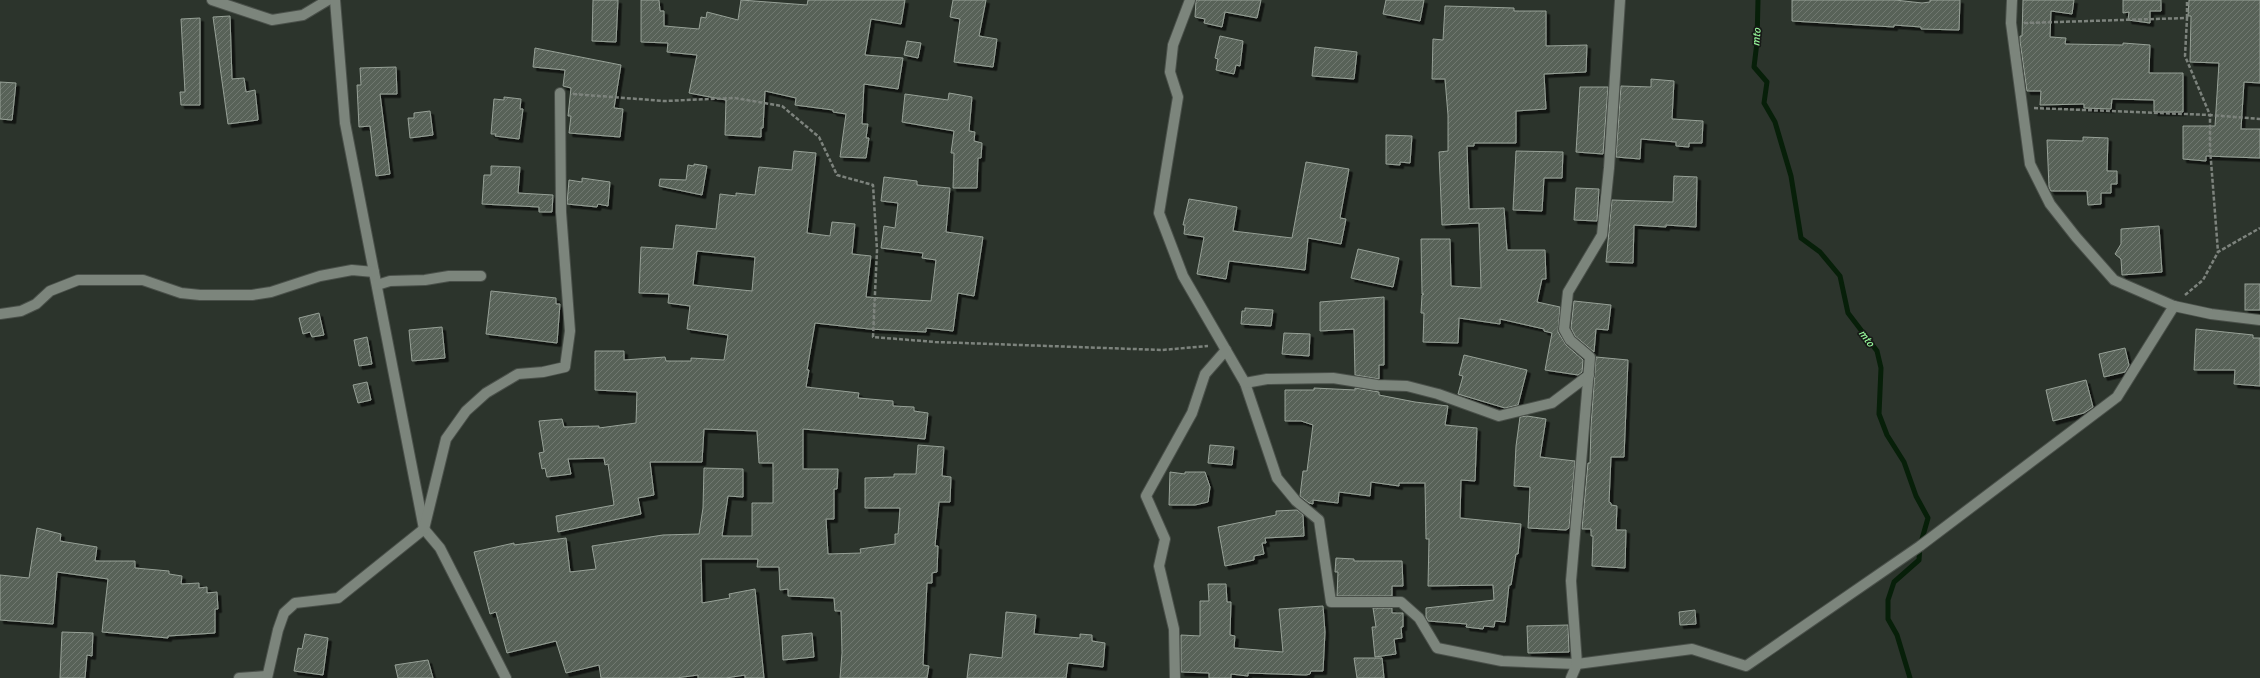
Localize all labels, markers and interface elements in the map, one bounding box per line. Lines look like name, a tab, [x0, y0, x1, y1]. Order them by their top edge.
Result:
water label: mto	[1749, 26, 1764, 47]
water label: mto	[1856, 327, 1878, 351]

